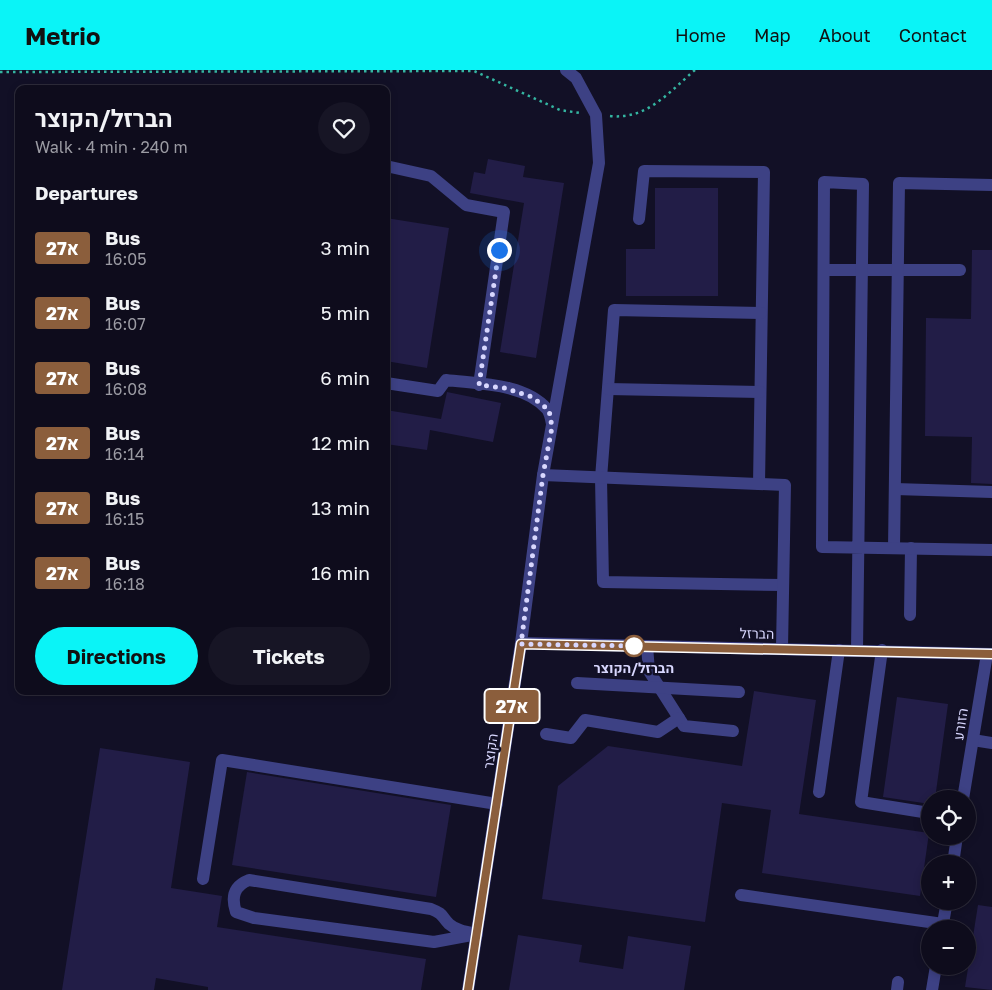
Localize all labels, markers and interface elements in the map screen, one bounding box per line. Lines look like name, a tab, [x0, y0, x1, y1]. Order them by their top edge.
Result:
text: Metrio	[25, 21, 100, 50]
text: Home	[675, 24, 726, 46]
text: Map	[754, 24, 791, 46]
text: About	[819, 24, 871, 46]
text: Contact	[899, 24, 967, 46]
button: heart	[318, 102, 370, 154]
text: הברזל/הקוצר	[35, 103, 173, 132]
text: Walk · 4 min · 240 m	[35, 137, 188, 157]
text: Departures	[35, 181, 138, 204]
text: Bus	[105, 226, 140, 249]
text: 3 min	[321, 236, 370, 259]
text: 27א	[46, 237, 79, 259]
your location	[487, 238, 512, 263]
text: 16:05	[105, 249, 146, 269]
text: Bus	[105, 291, 140, 314]
text: 5 min	[321, 301, 370, 324]
text: 27א	[46, 302, 79, 324]
text: 16:07	[105, 314, 146, 334]
text: Bus	[105, 356, 140, 379]
text: 6 min	[320, 366, 370, 389]
text: 27א	[46, 367, 79, 389]
text: 16:08	[105, 379, 147, 399]
text: Bus	[105, 421, 140, 444]
text: 12 min	[311, 431, 370, 454]
text: 27א	[46, 432, 79, 454]
text: 16:14	[105, 444, 145, 464]
text: Bus	[105, 486, 140, 509]
text: 13 min	[311, 496, 370, 519]
text: 27א	[46, 497, 79, 519]
text: 16:15	[105, 509, 144, 529]
text: Bus	[105, 551, 140, 574]
text: 16 min	[311, 561, 370, 584]
text: 27א	[46, 562, 79, 584]
text: 16:18	[105, 574, 145, 594]
street label: הברזל	[740, 624, 774, 642]
button: Directions	[35, 627, 198, 685]
button: Tickets	[208, 627, 370, 685]
marker: הברזל/הקוצר	[623, 635, 645, 657]
place label: הברזל/הקוצר	[594, 659, 674, 676]
line badge: 27א	[483, 690, 541, 722]
text: 27א	[496, 695, 528, 717]
street label: הזורע	[949, 707, 971, 741]
street label: הקוצר	[479, 732, 501, 770]
map controls	[921, 790, 976, 975]
button: locate	[921, 790, 976, 845]
button: +	[921, 855, 976, 910]
button: −	[921, 920, 976, 975]

